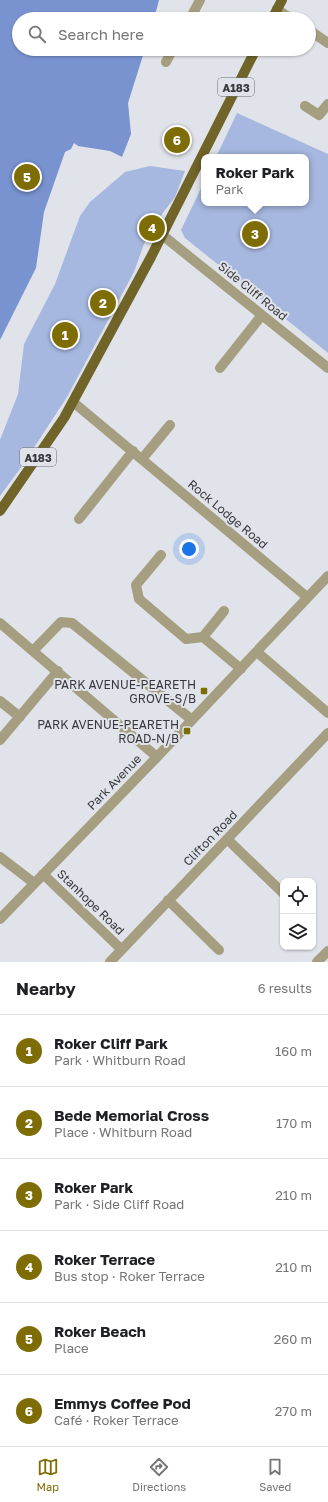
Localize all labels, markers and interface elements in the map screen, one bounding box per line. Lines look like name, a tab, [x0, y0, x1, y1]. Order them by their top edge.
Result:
search box	[12, 12, 316, 56]
icon: search	[26, 23, 48, 45]
text: Search here	[58, 25, 144, 43]
road number: A183	[218, 78, 254, 96]
pin: 6	[164, 125, 190, 155]
popup	[201, 154, 309, 206]
pin: 5	[14, 162, 40, 192]
text: Roker Park	[215, 163, 295, 181]
text: Park	[215, 181, 244, 197]
pin: 4	[139, 213, 165, 243]
pin: 3	[242, 219, 268, 249]
street label: Side Cliff Road	[215, 259, 291, 323]
pin: 2	[90, 288, 116, 318]
pin: 1	[52, 320, 78, 350]
road number: A183	[20, 448, 56, 466]
street label: Rock Lodge Road	[185, 476, 271, 552]
your location	[179, 539, 199, 559]
place label: PARK AVENUE-PEARETH GROVE-S/B	[54, 677, 196, 706]
marker: PARK AVENUE-PEARETH GROVE-S/B	[199, 686, 209, 696]
place label: PARK AVENUE-PEARETH ROAD-N/B	[37, 717, 179, 746]
marker: PARK AVENUE-PEARETH ROAD-N/B	[182, 726, 192, 736]
street label: Park Avenue	[84, 751, 144, 813]
street label: Clifton Road	[180, 807, 240, 869]
street label: Stanhope Road	[54, 866, 128, 938]
map controls	[280, 878, 316, 950]
button: locate	[280, 878, 316, 914]
button: layers	[280, 914, 316, 950]
text: Nearby	[16, 978, 76, 999]
text: 6 results	[258, 980, 312, 996]
text: Roker Cliff Park	[54, 1034, 168, 1052]
text: 1	[26, 1043, 32, 1059]
text: 160 m	[275, 1043, 312, 1059]
text: Park · Whitburn Road	[54, 1052, 186, 1068]
text: Bede Memorial Cross	[54, 1106, 209, 1124]
text: 2	[25, 1115, 33, 1131]
text: 170 m	[276, 1115, 312, 1131]
text: Place · Whitburn Road	[54, 1124, 192, 1140]
text: Roker Park	[54, 1178, 133, 1196]
text: 3	[25, 1187, 33, 1203]
text: 210 m	[275, 1187, 312, 1203]
text: Park · Side Cliff Road	[54, 1196, 184, 1212]
text: Roker Terrace	[54, 1250, 155, 1268]
text: 4	[25, 1259, 33, 1275]
text: 210 m	[275, 1259, 312, 1275]
text: Bus stop · Roker Terrace	[54, 1268, 205, 1284]
text: Roker Beach	[54, 1322, 146, 1340]
text: 5	[25, 1331, 33, 1347]
text: 260 m	[274, 1331, 312, 1347]
text: Place	[54, 1340, 89, 1356]
text: Emmys Coffee Pod	[54, 1394, 191, 1412]
text: 6	[25, 1403, 33, 1419]
text: 270 m	[275, 1403, 312, 1419]
text: Café · Roker Terrace	[54, 1412, 179, 1428]
tab: Map	[37, 1456, 59, 1493]
tab: Directions	[132, 1456, 186, 1493]
tab: Saved	[259, 1456, 291, 1493]

